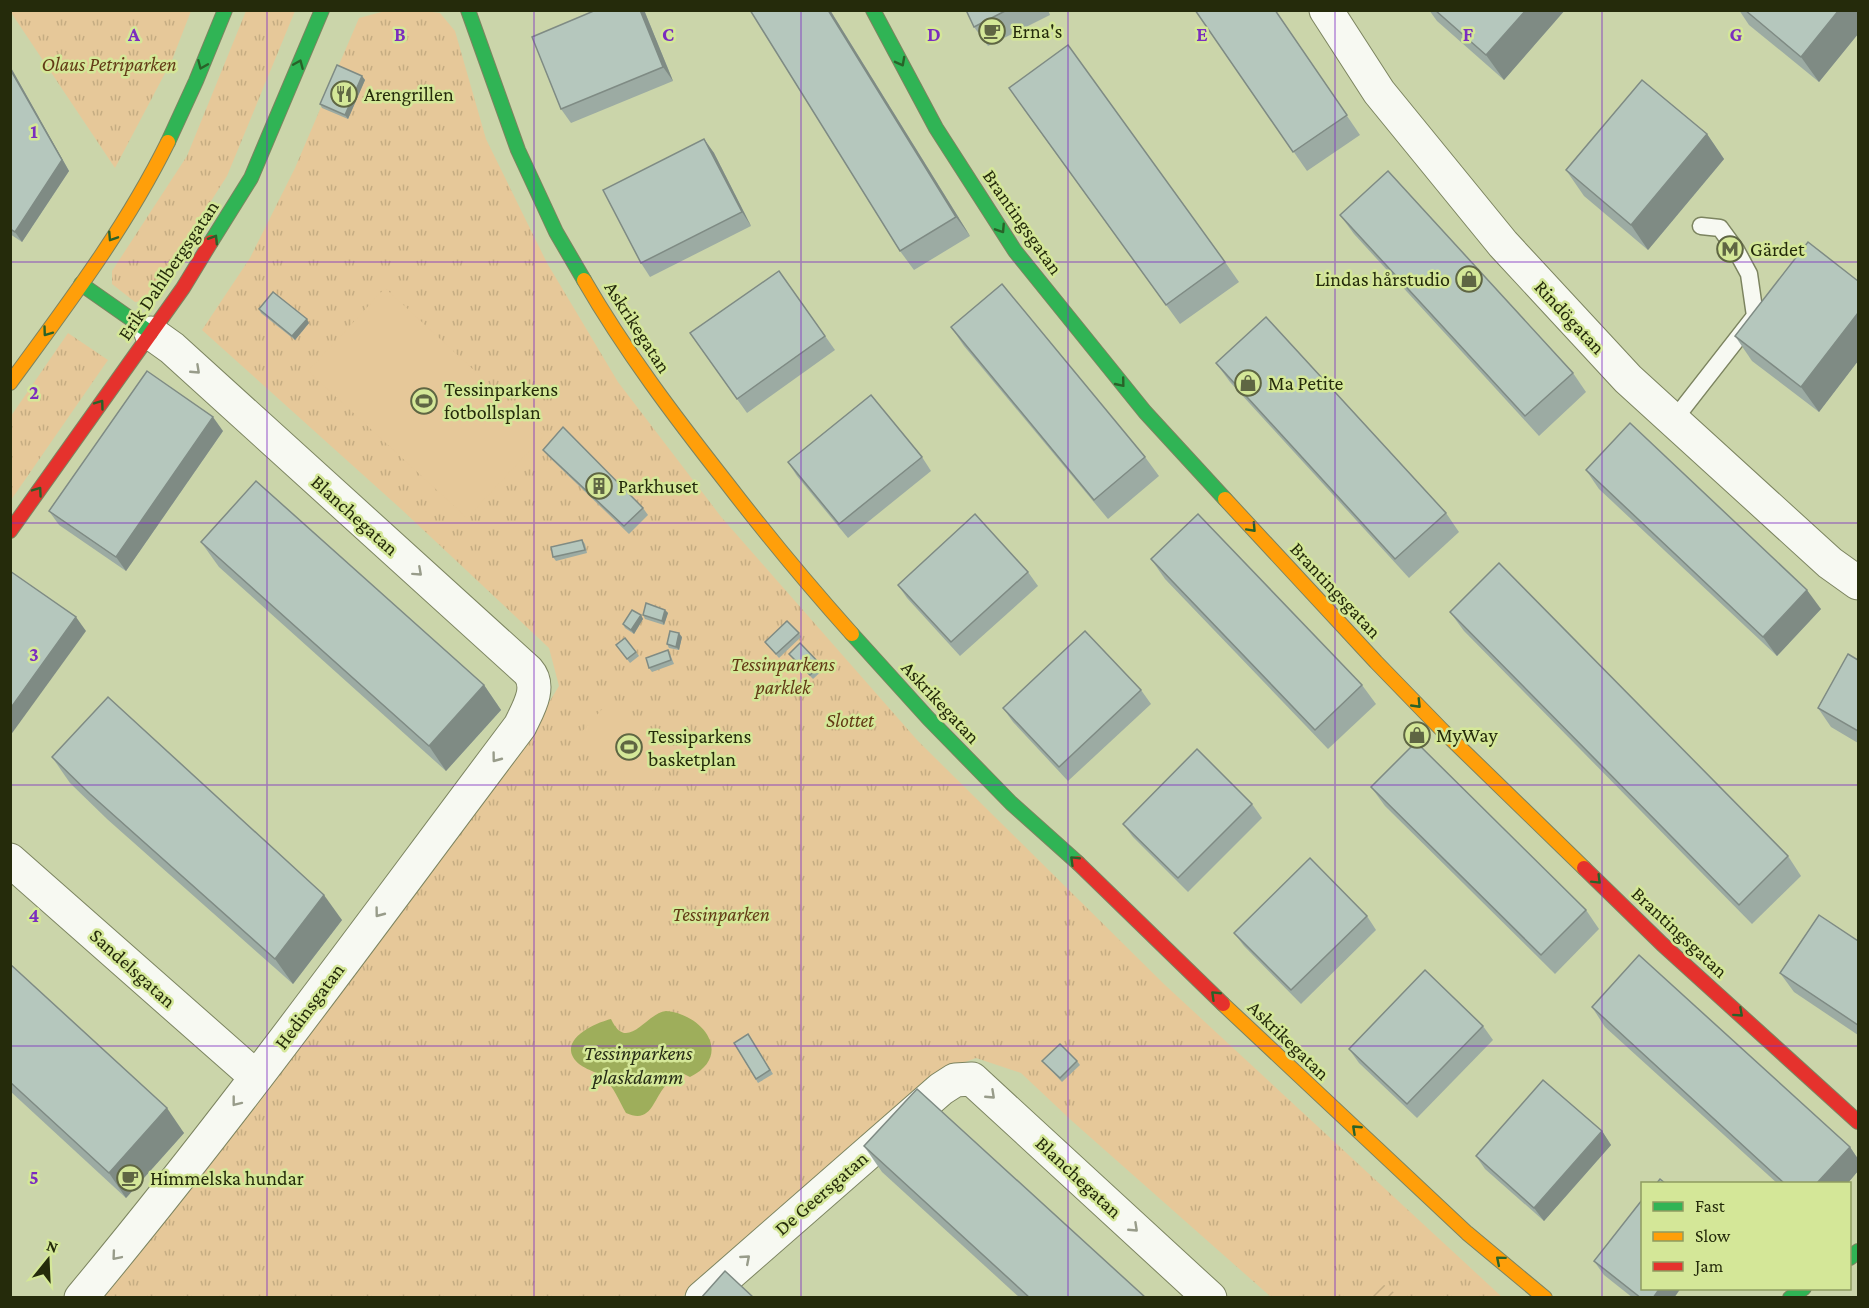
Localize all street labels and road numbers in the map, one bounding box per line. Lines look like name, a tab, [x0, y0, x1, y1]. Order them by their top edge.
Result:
street label: Brantingsgatan	[978, 165, 1067, 279]
street label: Erik Dahlbergsgatan	[113, 196, 224, 345]
street label: Rindögatan	[1530, 276, 1610, 359]
street label: Askrikegatan	[599, 277, 676, 378]
street label: Blanchegatan	[306, 470, 403, 561]
street label: Brantingsgatan	[1285, 538, 1386, 643]
street label: Askrikegatan	[897, 656, 985, 749]
street label: Brantingsgatan	[1627, 882, 1733, 983]
street label: Sandelsgatan	[85, 924, 180, 1013]
street label: Hedinsgatan	[270, 959, 349, 1054]
street label: Askrikegatan	[1243, 996, 1334, 1085]
street label: Blanchegatan	[1031, 1132, 1127, 1223]
street label: De Geersgatan	[770, 1146, 873, 1240]

